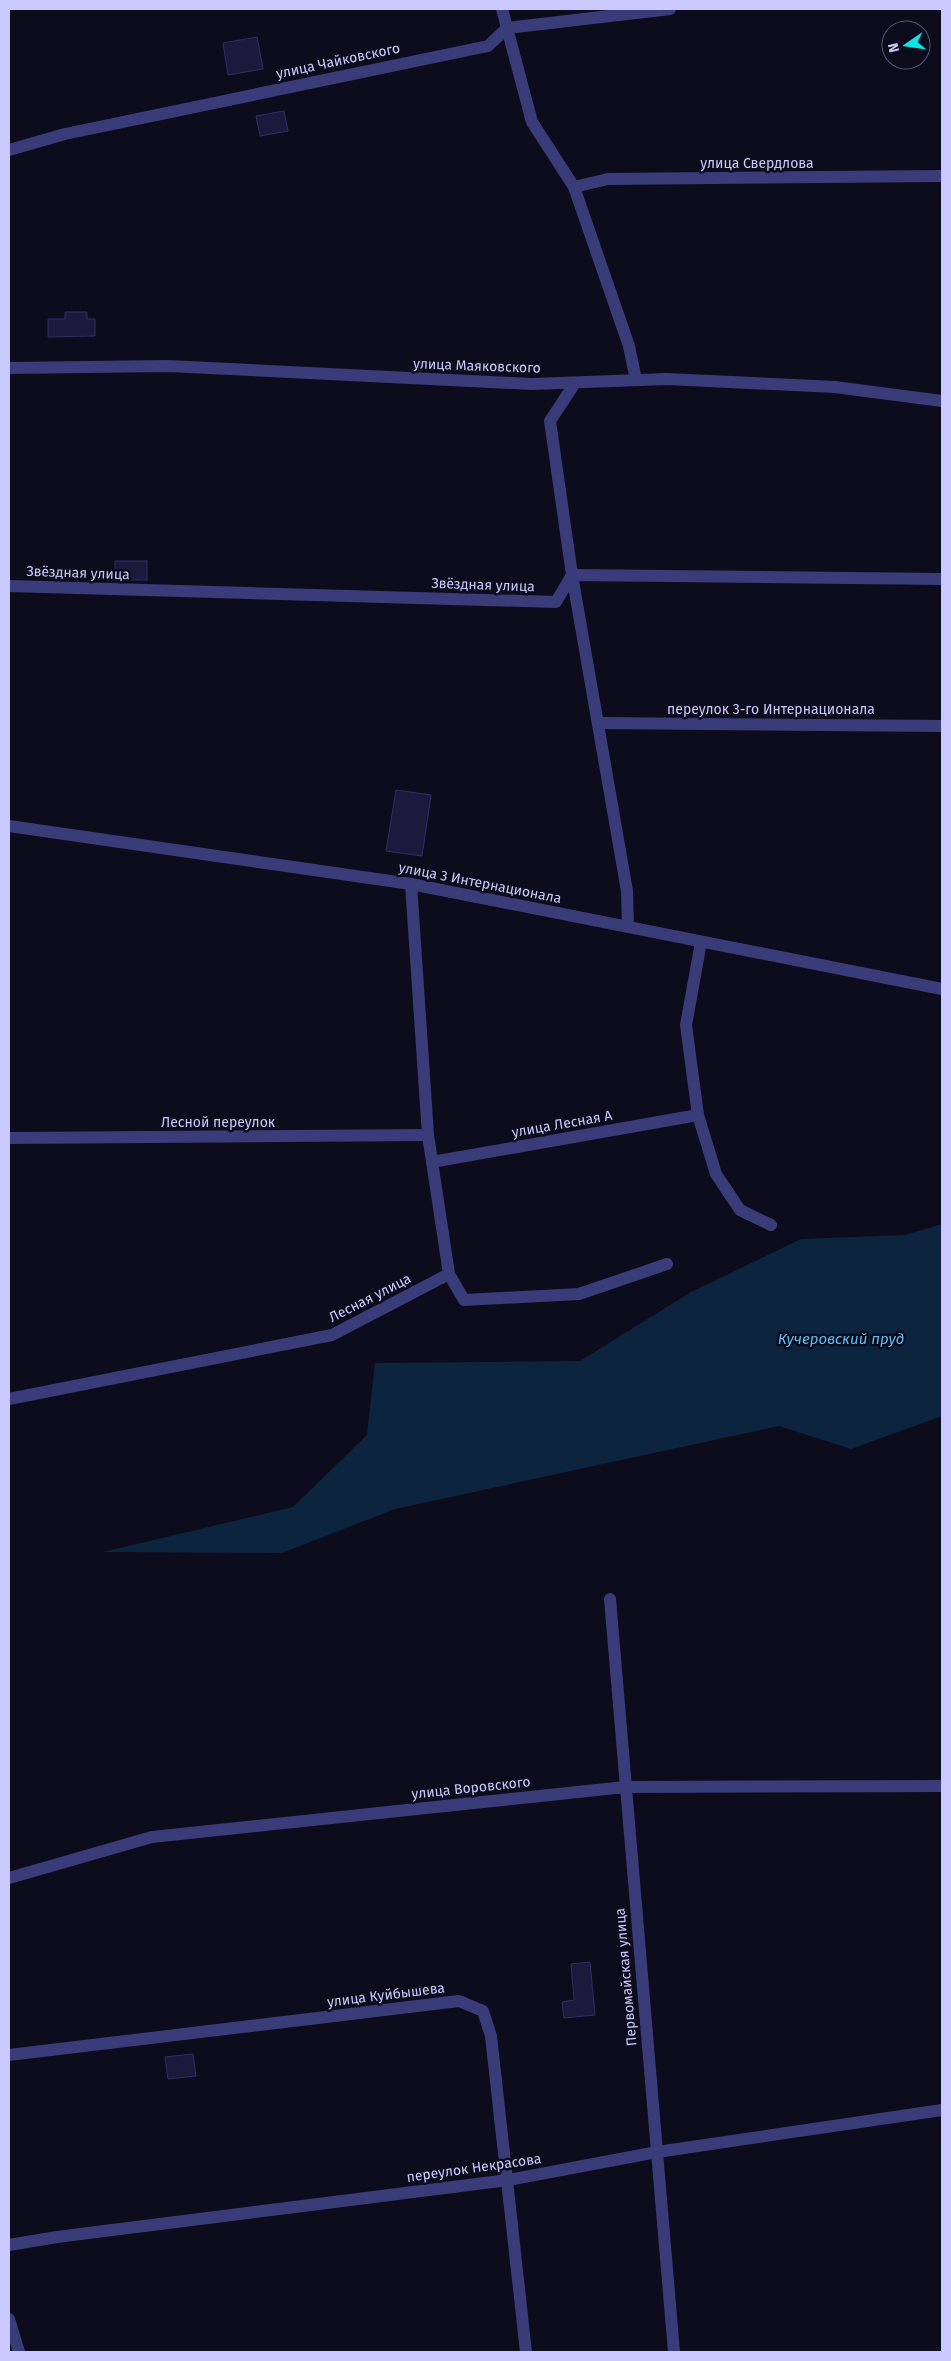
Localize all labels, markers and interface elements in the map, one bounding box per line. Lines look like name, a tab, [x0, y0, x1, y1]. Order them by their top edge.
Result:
north arrow	[881, 20, 931, 70]
street label: улица Чайковского	[274, 40, 402, 82]
text: N	[884, 41, 903, 54]
street label: улица Свердлова	[700, 155, 814, 172]
street label: улица Маяковского	[413, 355, 541, 377]
street label: Звёздная улица	[26, 563, 130, 583]
street label: Звёздная улица	[431, 575, 535, 595]
street label: переулок 3-го Интернационала	[667, 701, 875, 718]
street label: улица 3 Интернационала	[397, 859, 563, 907]
street label: улица Лесная А	[510, 1107, 614, 1141]
street label: Лесной переулок	[161, 1114, 276, 1131]
street label: Лесная улица	[326, 1270, 414, 1326]
water label: Кучеровский пруд	[778, 1330, 904, 1348]
street label: улица Воровского	[411, 1773, 531, 1803]
street label: Первомайская улица	[611, 1907, 641, 2047]
street label: улица Куйбышева	[326, 1979, 446, 2011]
street label: переулок Некрасова	[406, 2150, 542, 2186]

